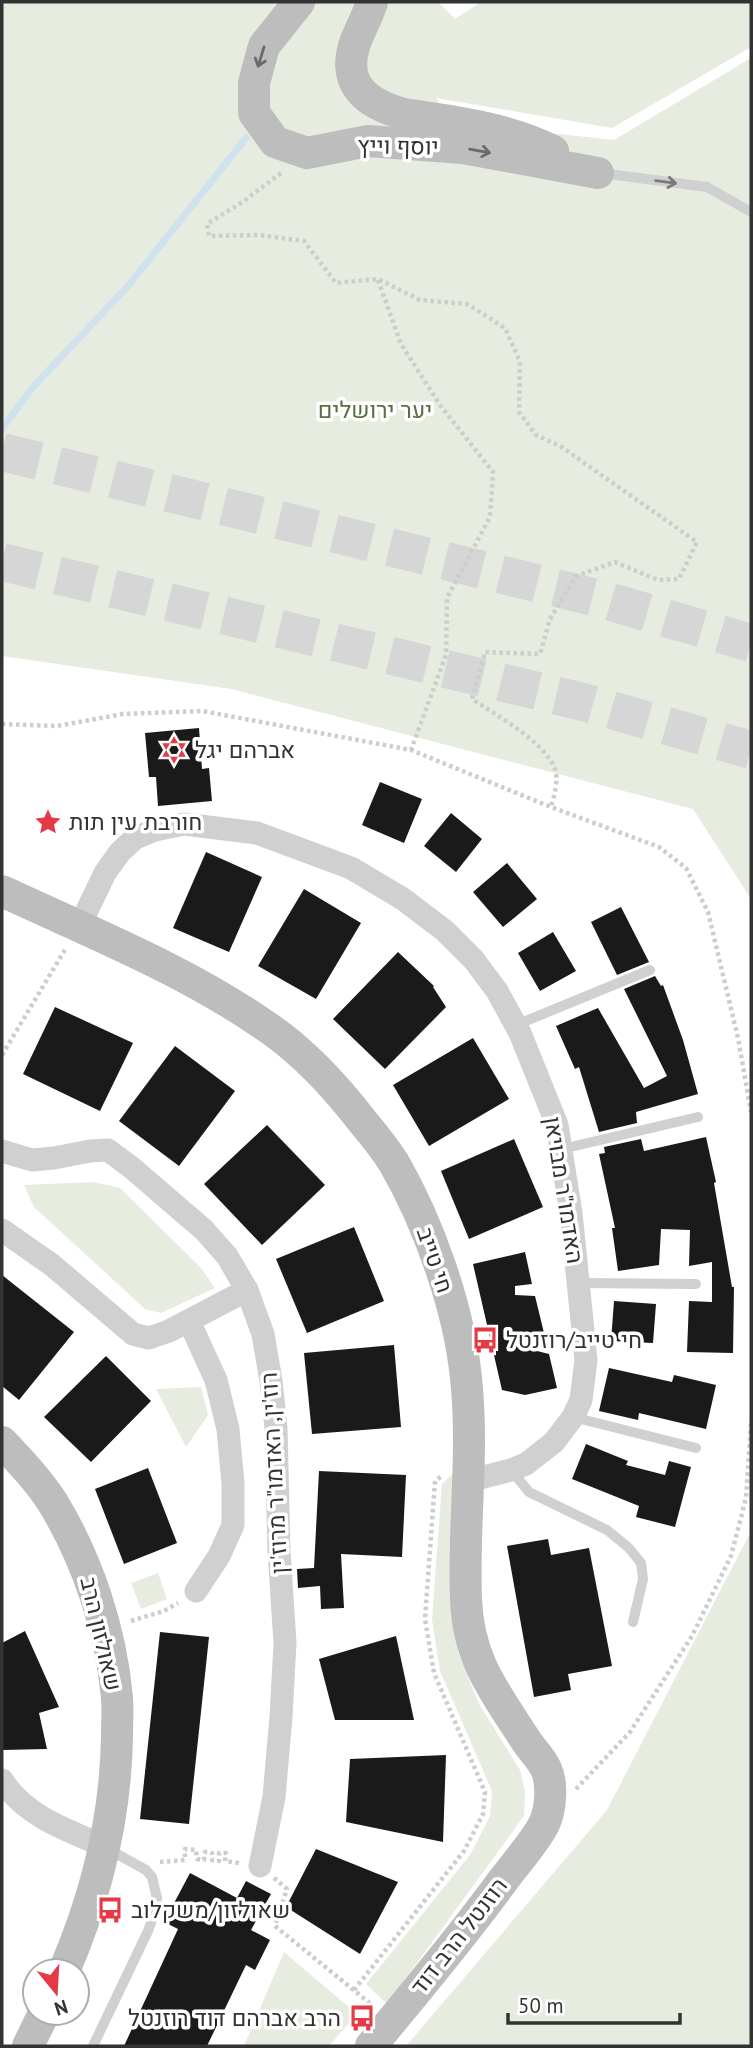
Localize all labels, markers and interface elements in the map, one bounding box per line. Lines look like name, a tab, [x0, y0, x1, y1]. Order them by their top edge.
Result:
one-way arrow	[254, 46, 267, 68]
street label: יוסף וייץ	[357, 130, 439, 161]
one-way arrow	[468, 145, 491, 158]
one-way arrow	[654, 176, 677, 189]
park label: יער ירושלים	[318, 395, 432, 424]
synagogue icon: אברהם יגל	[159, 735, 189, 765]
place label: אברהם יגל	[195, 735, 295, 764]
place icon: חורבת עין תות	[33, 807, 63, 837]
place label: חורבת עין תות	[69, 807, 202, 836]
street label: האדמו"ר מבויאן	[539, 1114, 590, 1266]
street label: חי טייב	[411, 1223, 460, 1296]
bus stop icon: חי טייב/רוזנטל	[470, 1325, 500, 1355]
place label: חי טייב/רוזנטל	[506, 1325, 642, 1354]
street label: רוז'ין, האדמו"ר מרוז'ין	[254, 1371, 293, 1575]
street label: שאולזון הרב	[74, 1574, 129, 1694]
street label: רוזנטל הרב דוד	[404, 1871, 513, 2000]
bus stop icon: שאולזון/משקלוב	[95, 1895, 125, 1925]
place label: שאולזון/משקלוב	[131, 1895, 290, 1924]
north arrow	[21, 1957, 91, 2027]
scale bar	[508, 1982, 680, 2026]
text: 50 m	[518, 1992, 564, 2019]
text: N	[52, 1995, 71, 2022]
place label: הרב אברהם דוד רוזנטל	[128, 2003, 341, 2032]
bus stop icon: הרב אברהם דוד רוזנטל	[347, 2003, 377, 2033]

